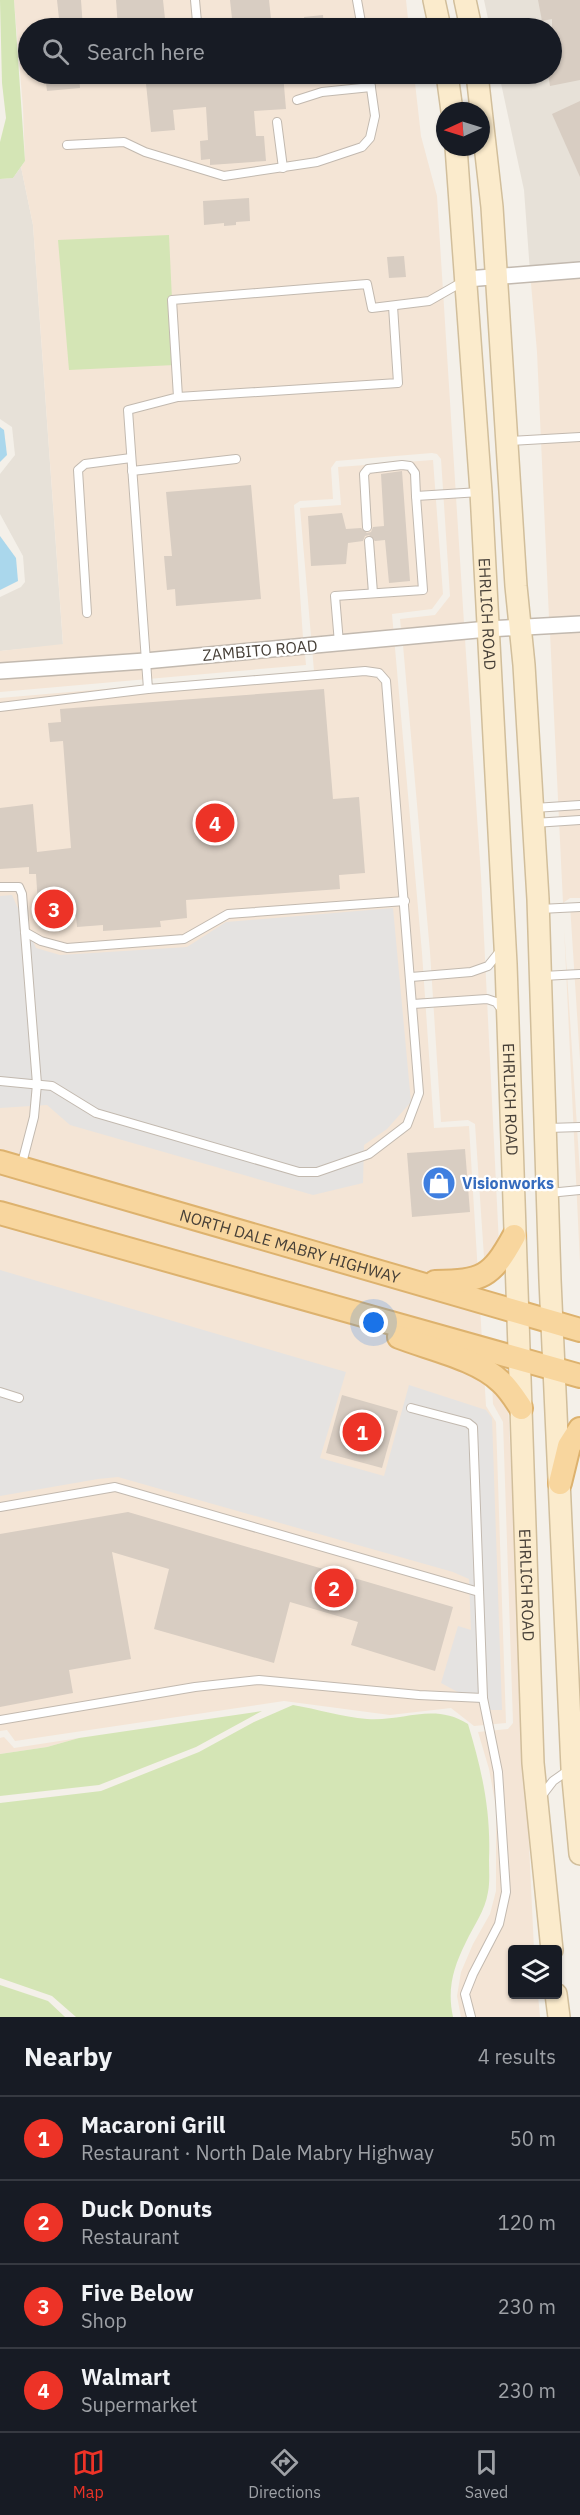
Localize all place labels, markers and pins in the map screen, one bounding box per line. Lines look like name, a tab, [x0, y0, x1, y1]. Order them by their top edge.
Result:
pin: 4	[196, 800, 234, 846]
pin: 3	[34, 886, 74, 932]
shop icon: Visionworks	[421, 1165, 457, 1201]
place label: Visionworks	[462, 1173, 554, 1193]
pin: 1	[342, 1410, 382, 1454]
pin: 2	[314, 1566, 354, 1610]

